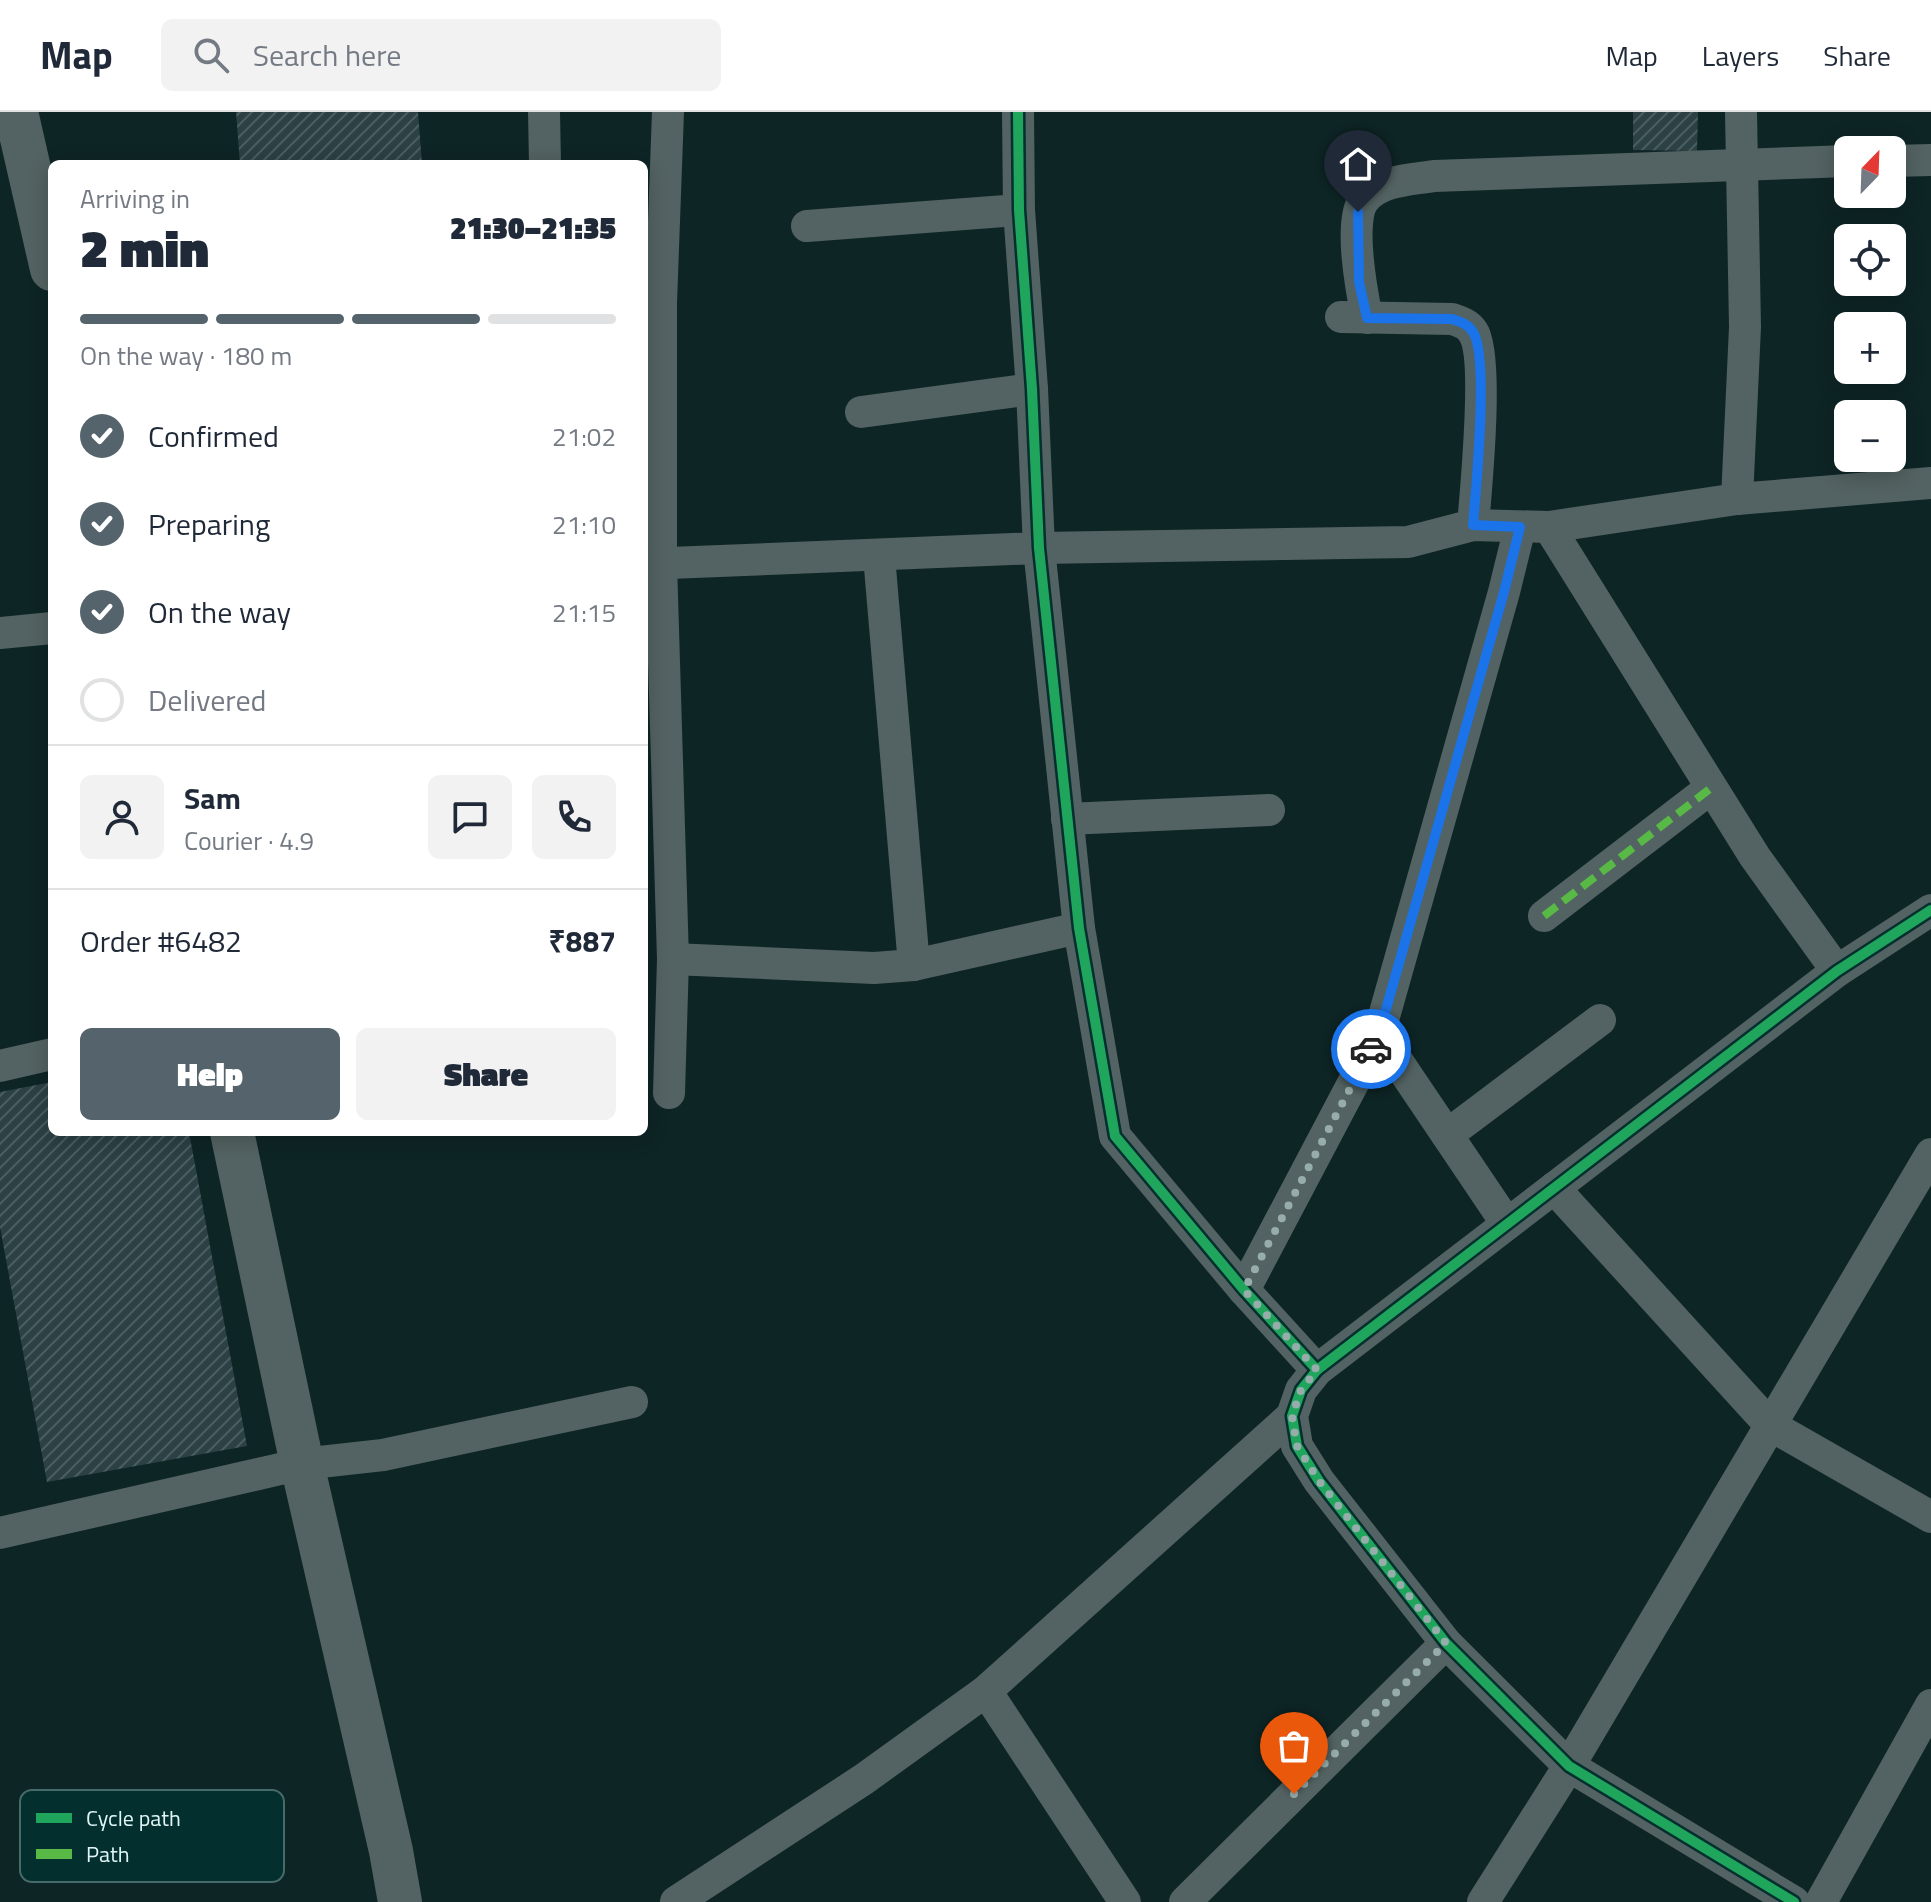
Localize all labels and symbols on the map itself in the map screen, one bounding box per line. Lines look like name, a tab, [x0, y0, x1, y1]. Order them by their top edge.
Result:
pin	[1324, 130, 1392, 212]
north arrow	[1834, 136, 1906, 208]
courier	[1331, 1009, 1411, 1089]
pin	[1260, 1712, 1328, 1794]
legend	[20, 1790, 284, 1882]
text: Cycle path	[86, 1801, 181, 1835]
text: Path	[86, 1837, 130, 1871]

